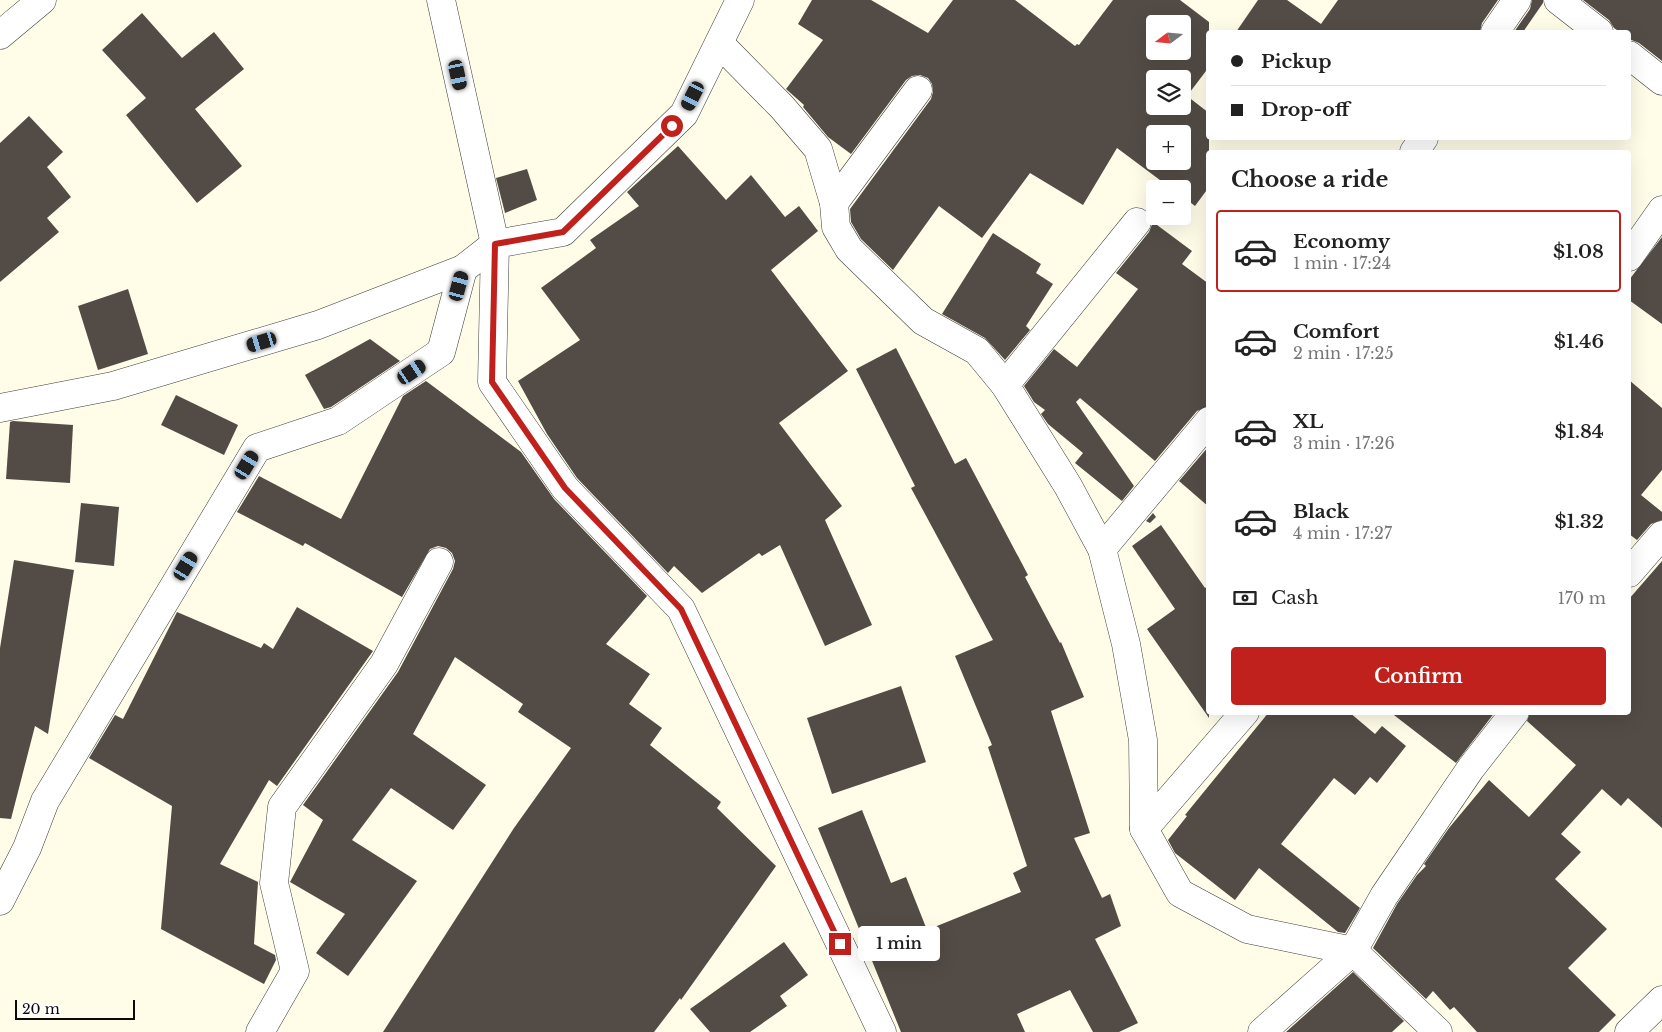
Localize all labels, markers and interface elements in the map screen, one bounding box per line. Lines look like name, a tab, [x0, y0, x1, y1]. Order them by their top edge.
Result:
north arrow	[1146, 15, 1191, 60]
map controls	[1146, 15, 1191, 225]
text: Pickup	[1261, 50, 1332, 73]
car	[447, 59, 468, 91]
button: layers	[1146, 70, 1191, 115]
car	[679, 79, 706, 113]
text: Drop-off	[1261, 98, 1350, 121]
route start	[661, 115, 683, 137]
button: +	[1146, 125, 1191, 170]
text: Choose a ride	[1231, 166, 1388, 193]
button: −	[1146, 180, 1191, 225]
icon: car	[1233, 229, 1278, 274]
text: Economy	[1293, 230, 1390, 253]
text: $1.08	[1553, 240, 1604, 263]
text: 1 min · 17:24	[1293, 253, 1391, 273]
car	[447, 270, 470, 302]
icon: car	[1233, 319, 1278, 364]
text: Comfort	[1293, 320, 1380, 343]
car	[245, 330, 278, 354]
text: $1.46	[1554, 330, 1604, 353]
text: 2 min · 17:25	[1293, 343, 1394, 363]
car	[395, 357, 428, 387]
icon: car	[1233, 409, 1278, 454]
text: XL	[1293, 410, 1323, 433]
text: $1.84	[1555, 420, 1604, 443]
text: 3 min · 17:26	[1293, 433, 1395, 453]
car	[232, 448, 261, 482]
icon: car	[1233, 499, 1278, 544]
text: Black	[1293, 500, 1349, 523]
text: $1.32	[1554, 510, 1604, 533]
text: 4 min · 17:27	[1293, 523, 1392, 543]
car	[171, 549, 200, 583]
icon: cash	[1231, 584, 1259, 612]
text: Cash	[1271, 586, 1318, 609]
text: 170 m	[1558, 588, 1606, 608]
button: Confirm	[1231, 647, 1606, 705]
callout: 1 min	[858, 926, 940, 962]
route end	[829, 933, 851, 955]
text: 1 min	[876, 933, 922, 953]
scale bar	[15, 997, 135, 1020]
text: 20 m	[22, 1000, 60, 1018]

